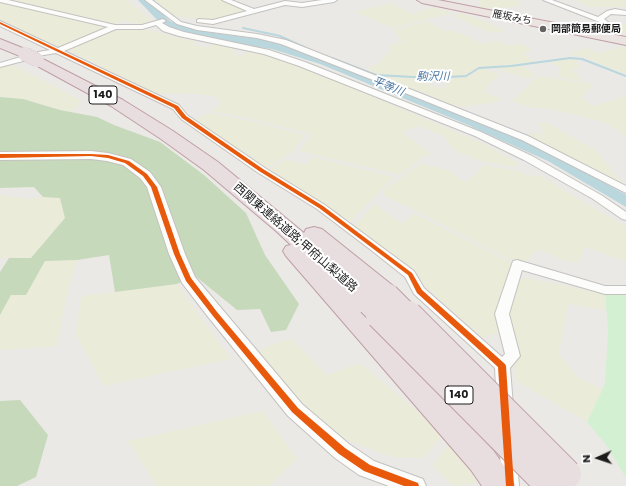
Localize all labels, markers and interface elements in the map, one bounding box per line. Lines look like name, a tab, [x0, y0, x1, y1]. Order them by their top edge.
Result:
street label: 雁坂みち	[491, 8, 533, 28]
place label: 岡部簡易郵便局	[551, 23, 621, 35]
marker: 岡部簡易郵便局	[538, 24, 548, 34]
water label: 駒沢川	[417, 70, 449, 84]
water label: 平等川	[370, 75, 406, 99]
road number: 140	[89, 86, 117, 104]
street label: 西関東連絡道路;甲府山梨道路	[230, 180, 360, 296]
road number: 140	[445, 386, 473, 404]
north arrow	[578, 438, 618, 478]
text: N	[578, 454, 594, 463]

